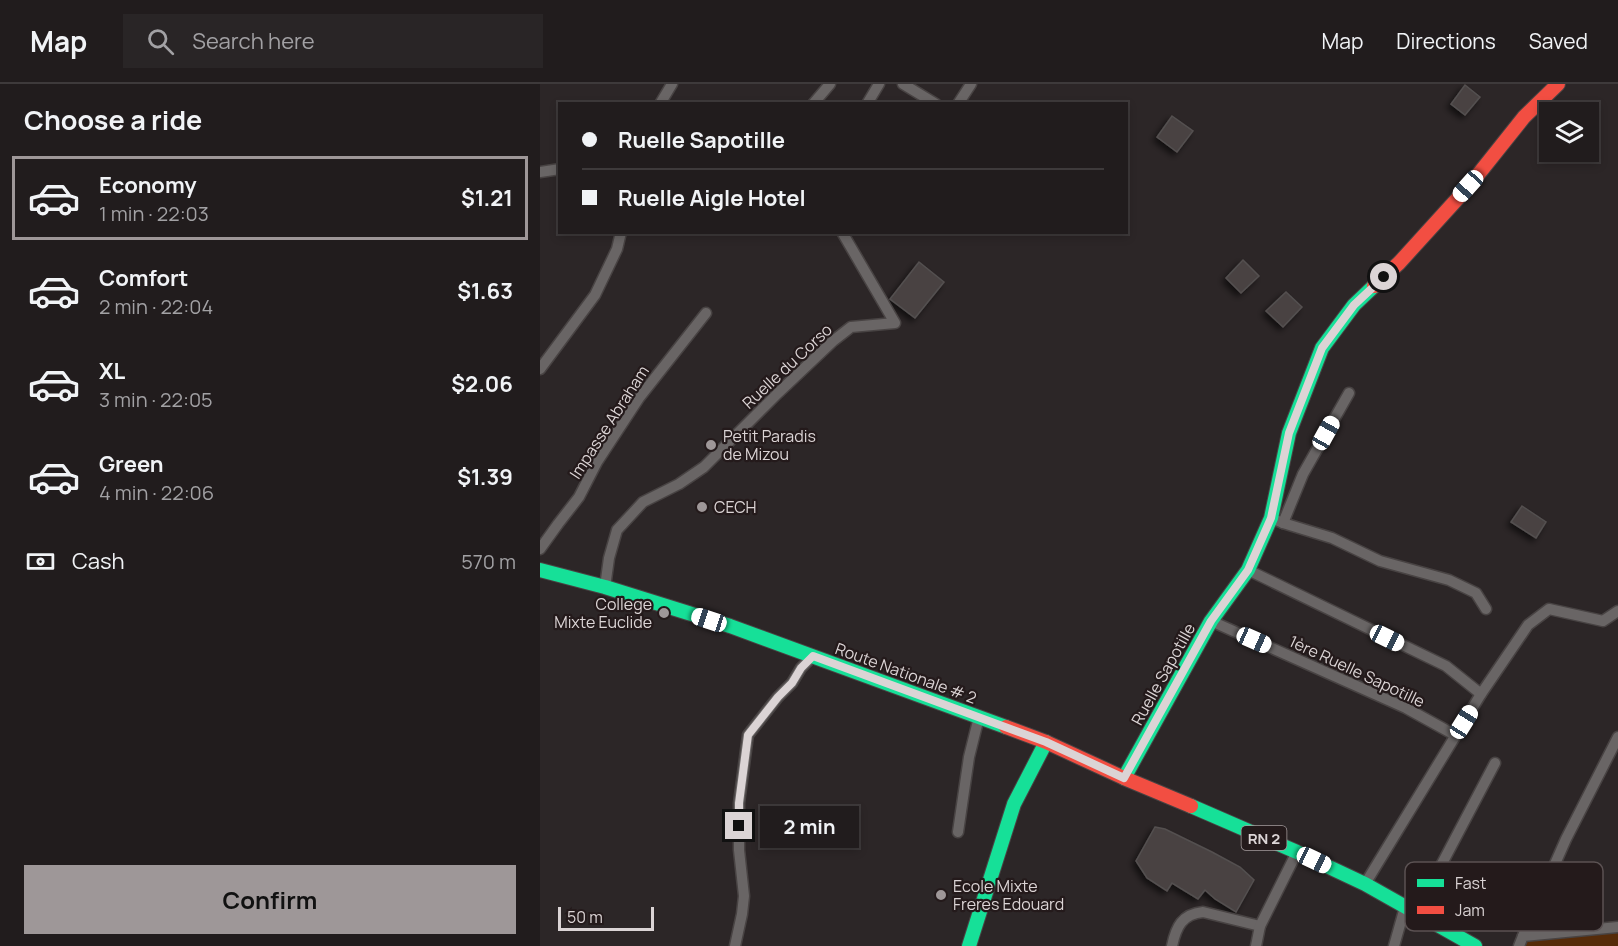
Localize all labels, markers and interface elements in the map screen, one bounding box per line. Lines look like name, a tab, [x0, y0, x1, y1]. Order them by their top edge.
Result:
search box	[123, 14, 543, 68]
text: Map	[30, 22, 87, 60]
icon: search	[144, 25, 177, 58]
text: Search here	[192, 26, 315, 56]
text: Map	[1322, 27, 1363, 55]
text: Directions	[1396, 27, 1496, 55]
text: Saved	[1529, 27, 1588, 55]
text: Choose a ride	[24, 101, 202, 138]
map controls	[1539, 102, 1599, 162]
button: layers	[1539, 102, 1599, 162]
text: Ruelle Sapotille	[618, 125, 785, 155]
car	[1449, 167, 1487, 205]
text: Economy	[99, 170, 197, 200]
icon: car	[27, 171, 81, 225]
text: $1.21	[461, 183, 513, 213]
text: Ruelle Aigle Hotel	[618, 183, 806, 213]
text: 1 min · 22:03	[99, 200, 209, 227]
text: Comfort	[99, 263, 188, 293]
route start	[1370, 263, 1397, 290]
icon: car	[27, 264, 81, 318]
text: $1.63	[457, 276, 513, 306]
text: 2 min · 22:04	[99, 293, 213, 320]
street label: Ruelle du Corso	[737, 319, 837, 413]
text: XL	[99, 356, 125, 386]
icon: car	[27, 357, 81, 411]
street label: Impasse Abraham	[564, 361, 654, 483]
text: $2.06	[451, 369, 513, 399]
text: 3 min · 22:05	[99, 386, 213, 413]
car	[1309, 413, 1343, 453]
place label: Petit Paradis de Mizou	[723, 425, 816, 465]
marker: Petit Paradis de Mizou	[704, 438, 718, 452]
text: Green	[99, 449, 164, 479]
icon: car	[27, 450, 81, 504]
text: $1.39	[457, 462, 513, 492]
text: 4 min · 22:06	[99, 479, 214, 506]
place label: CECH	[714, 496, 757, 518]
marker: CECH	[695, 500, 709, 514]
icon: cash	[24, 545, 57, 578]
text: Cash	[72, 546, 125, 576]
text: 570 m	[461, 548, 516, 575]
place label: College Mixte Euclide	[554, 593, 652, 633]
marker: College Mixte Euclide	[657, 606, 671, 620]
car	[689, 606, 729, 634]
street label: Ruelle Sapotille	[1126, 619, 1200, 729]
car	[1367, 622, 1407, 654]
car	[1234, 624, 1274, 656]
street label: 1ère Ruelle Sapotille	[1286, 630, 1428, 712]
street label: Route Nationale # 2	[832, 637, 980, 709]
car	[1447, 702, 1481, 742]
callout: 2 min	[760, 805, 859, 847]
route end	[725, 812, 752, 839]
text: 2 min	[783, 813, 836, 840]
road number: RN 2	[1242, 826, 1286, 850]
car	[1294, 844, 1334, 876]
legend	[1405, 862, 1603, 931]
button: Confirm	[24, 865, 516, 934]
text: Fast	[1455, 872, 1486, 894]
place label: Ecole Mixte Freres Edouard	[953, 875, 1064, 915]
marker: Ecole Mixte Freres Edouard	[934, 888, 948, 902]
text: Jam	[1455, 899, 1485, 921]
scale bar	[558, 904, 654, 932]
text: 50 m	[567, 906, 603, 928]

